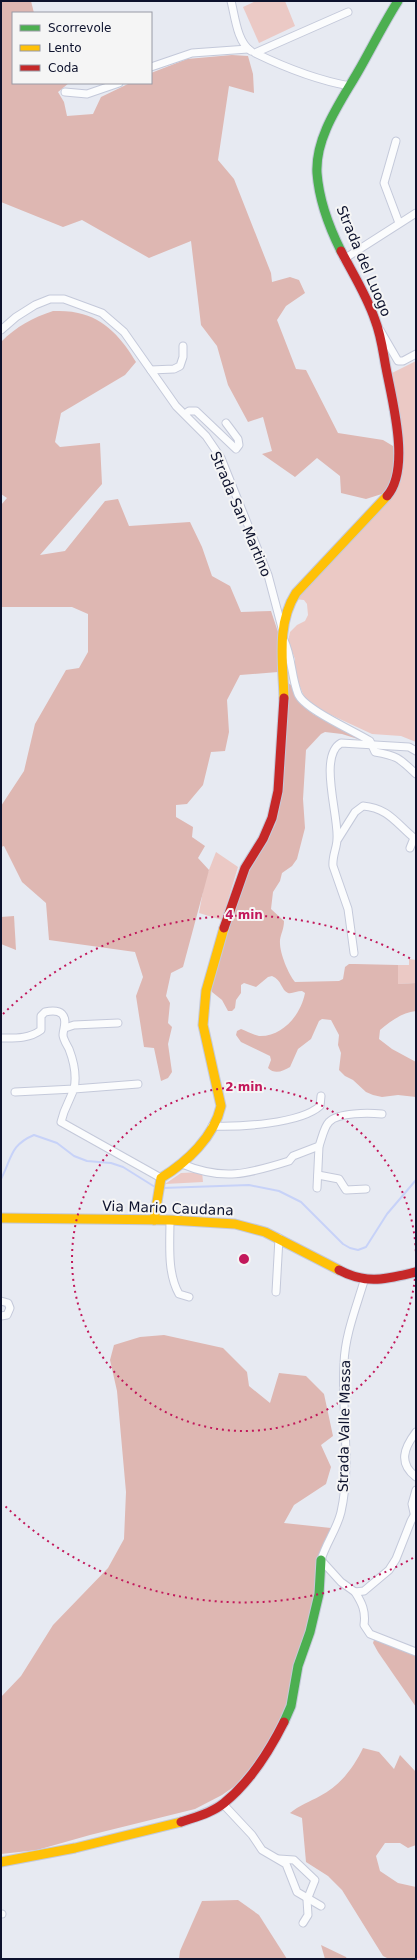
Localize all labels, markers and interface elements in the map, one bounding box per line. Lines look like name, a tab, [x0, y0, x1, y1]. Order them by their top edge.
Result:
legend	[12, 12, 152, 84]
text: Scorrevole	[48, 21, 112, 35]
text: Lento	[48, 41, 82, 55]
text: Coda	[48, 61, 79, 75]
street label: Strada del Luogo	[333, 203, 395, 319]
street label: Strada San Martino	[207, 449, 275, 579]
text: 4 min	[225, 908, 263, 922]
text: 2 min	[225, 1080, 263, 1094]
street label: Via Mario Caudana	[102, 1198, 234, 1218]
centre of rings	[237, 1252, 251, 1266]
street label: Strada Valle Massa	[335, 1360, 353, 1492]

